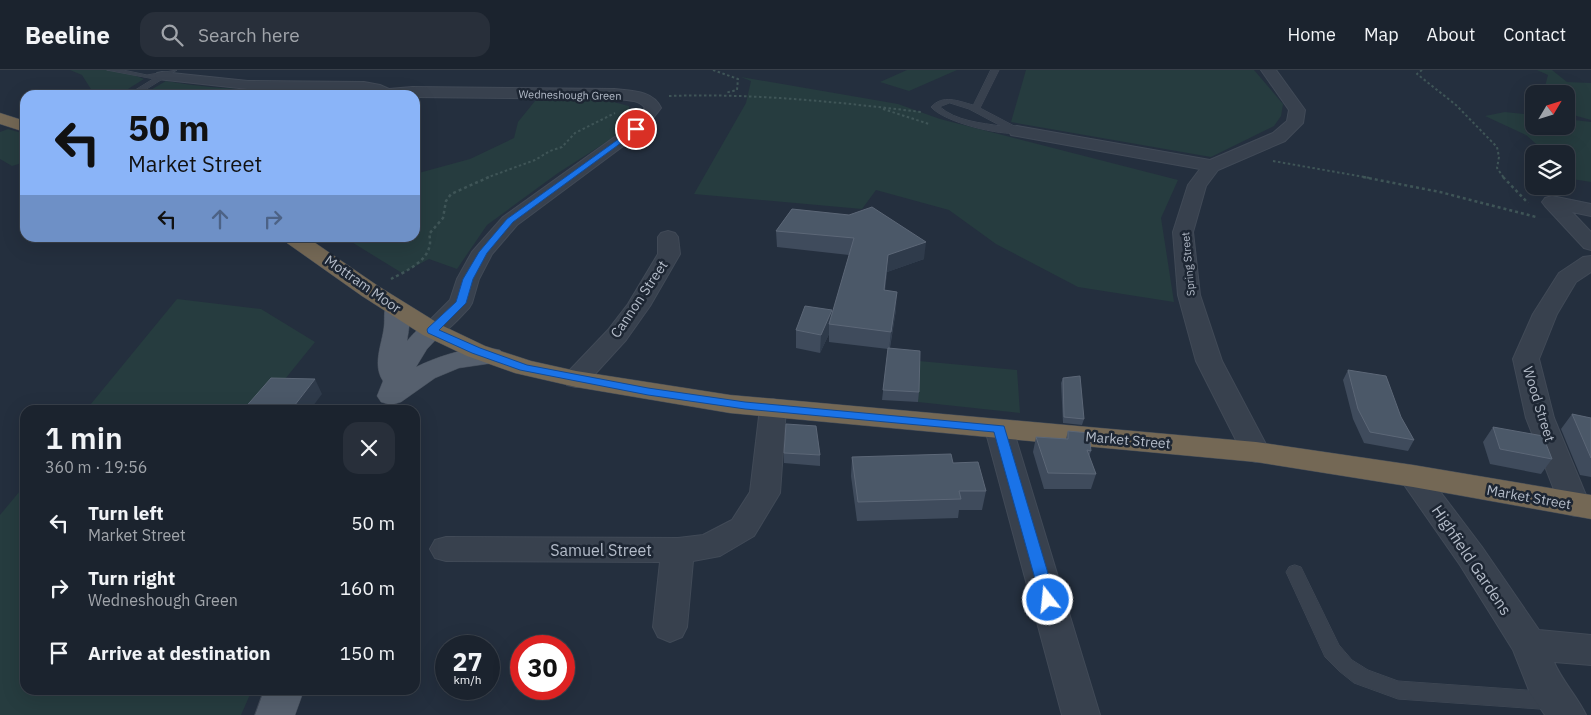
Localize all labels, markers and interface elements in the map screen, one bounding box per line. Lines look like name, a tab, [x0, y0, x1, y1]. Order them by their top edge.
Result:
search box	[140, 12, 490, 57]
text: Beeline	[25, 19, 110, 51]
icon: search	[158, 21, 186, 49]
text: Search here	[198, 23, 300, 47]
text: Home	[1288, 23, 1336, 46]
text: Map	[1364, 23, 1399, 46]
text: About	[1427, 23, 1475, 46]
text: Contact	[1503, 23, 1566, 46]
north arrow	[1525, 85, 1575, 135]
map controls	[1525, 85, 1575, 195]
street label: Wedneshough Green	[518, 87, 622, 103]
text: 50 m	[128, 105, 210, 151]
pin	[615, 108, 657, 150]
icon: left	[45, 110, 110, 175]
icon: arrive	[622, 115, 650, 143]
button: layers	[1525, 145, 1575, 195]
text: Market Street	[128, 149, 262, 178]
icon: left	[153, 205, 181, 233]
icon: ahead	[206, 205, 234, 233]
icon: right	[259, 205, 287, 233]
street label: Spring Street	[1178, 231, 1198, 297]
street label: Mottram Moor	[321, 251, 405, 317]
street label: Cannon Street	[606, 257, 672, 341]
street label: Wood Street	[1519, 364, 1559, 444]
text: 1 min	[45, 418, 123, 457]
button: close	[343, 422, 395, 474]
street label: Market Street	[1085, 427, 1171, 453]
text: 360 m · 19:56	[45, 457, 147, 477]
street label: Market Street	[1485, 481, 1573, 513]
text: Turn left	[88, 501, 164, 525]
street label: Highfield Gardens	[1428, 501, 1516, 619]
icon: left	[45, 509, 73, 537]
text: 50 m	[351, 511, 395, 535]
text: Market Street	[88, 525, 186, 545]
street label: Samuel Street	[550, 540, 652, 560]
text: Turn right	[88, 566, 175, 590]
position arrow	[1021, 573, 1073, 625]
icon: right	[45, 574, 73, 602]
text: 160 m	[340, 576, 395, 600]
text: Wedneshough Green	[88, 590, 238, 610]
speed limit sign: 30	[510, 635, 575, 700]
icon: arrive	[45, 639, 73, 667]
text: Arrive at destination	[88, 641, 271, 665]
text: 150 m	[340, 641, 395, 665]
text: 27	[452, 645, 483, 678]
text: km/h	[453, 672, 482, 687]

